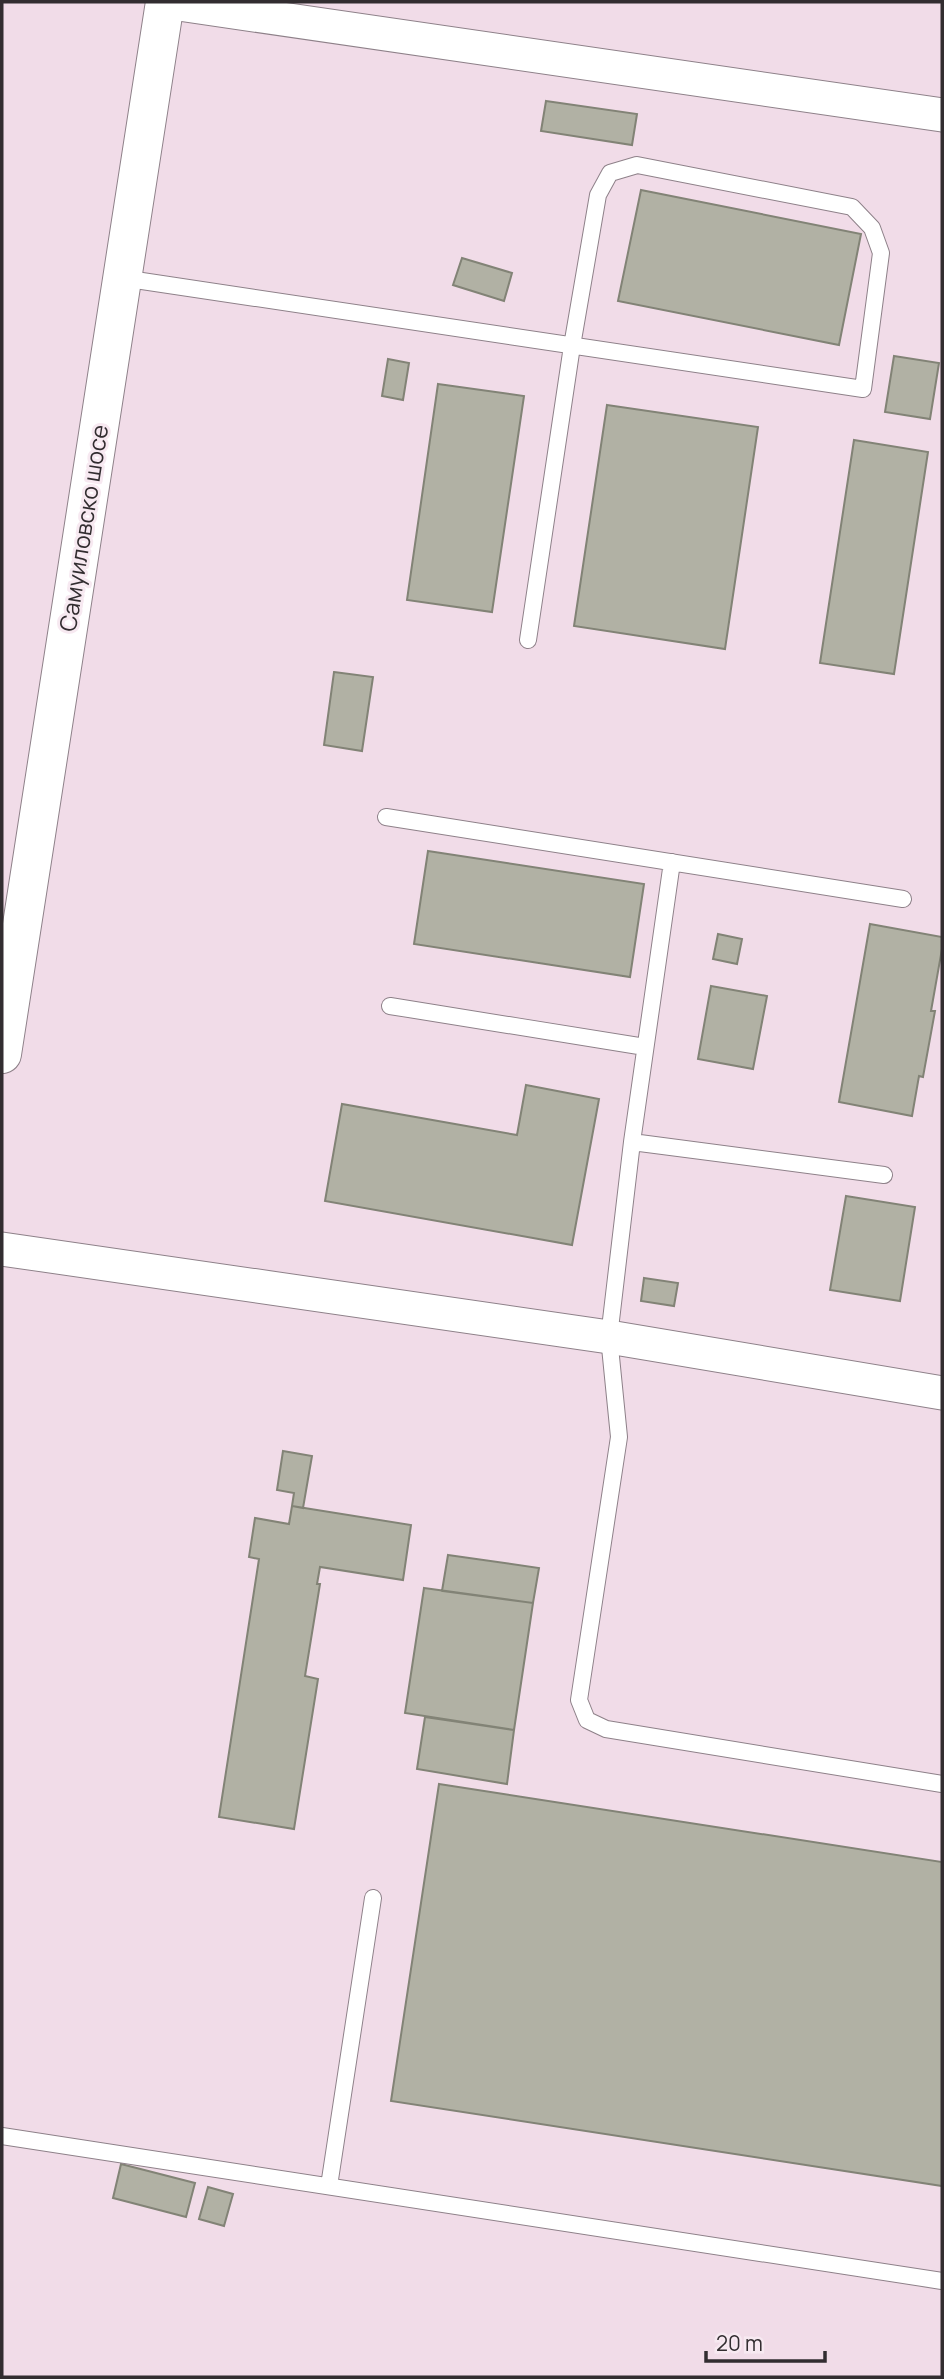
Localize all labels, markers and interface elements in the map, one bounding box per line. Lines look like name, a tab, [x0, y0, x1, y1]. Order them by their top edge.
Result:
street label: Самуиловско шосе	[51, 422, 115, 633]
scale bar	[706, 2320, 825, 2364]
text: 20 m	[716, 2329, 763, 2357]

